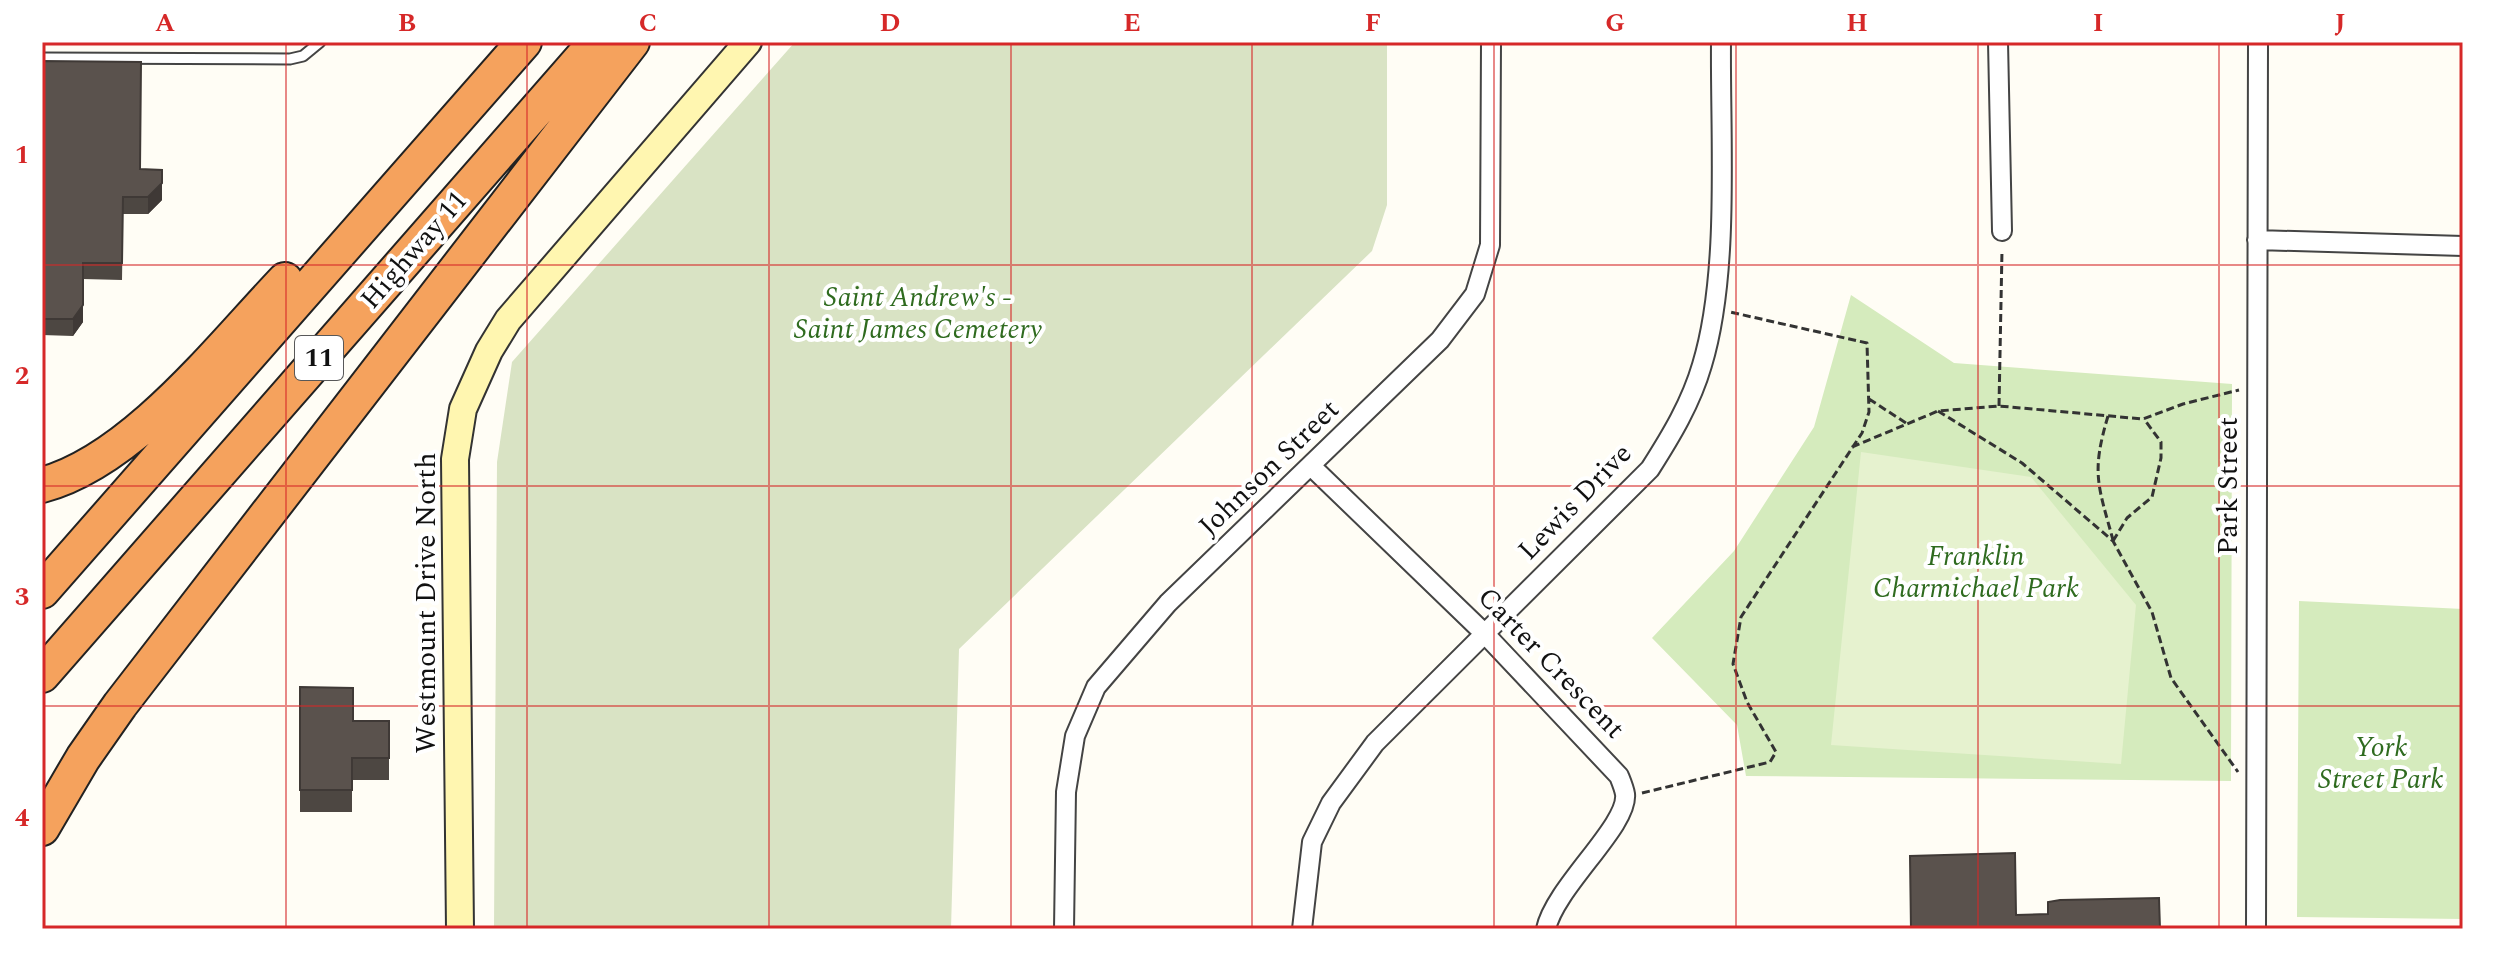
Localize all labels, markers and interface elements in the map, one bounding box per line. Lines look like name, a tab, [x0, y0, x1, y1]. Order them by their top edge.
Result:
text: A	[155, 3, 175, 43]
text: B	[398, 3, 416, 43]
text: C	[639, 3, 657, 43]
text: D	[880, 3, 900, 43]
text: E	[1123, 3, 1141, 43]
text: F	[1365, 3, 1381, 43]
text: G	[1605, 3, 1625, 43]
text: H	[1846, 3, 1868, 43]
text: I	[2093, 3, 2103, 43]
text: J	[2334, 3, 2346, 43]
text: 1	[15, 135, 29, 175]
street label: Highway 11	[350, 181, 478, 319]
park label: Saint Andrew's - Saint James Cemetery	[794, 276, 1042, 351]
road number: 11	[295, 336, 343, 380]
text: 2	[15, 356, 29, 396]
street label: Johnson Street	[1189, 389, 1349, 547]
street label: Park Street	[2207, 417, 2250, 555]
street label: Lewis Drive	[1508, 434, 1642, 570]
street label: Westmount Drive North	[405, 453, 448, 753]
park label: Franklin Charmichael Park	[1873, 535, 2079, 610]
text: 3	[15, 577, 29, 617]
street label: Carter Crescent	[1467, 577, 1635, 749]
park label: York Street Park	[2318, 726, 2444, 801]
text: 4	[15, 798, 30, 838]

